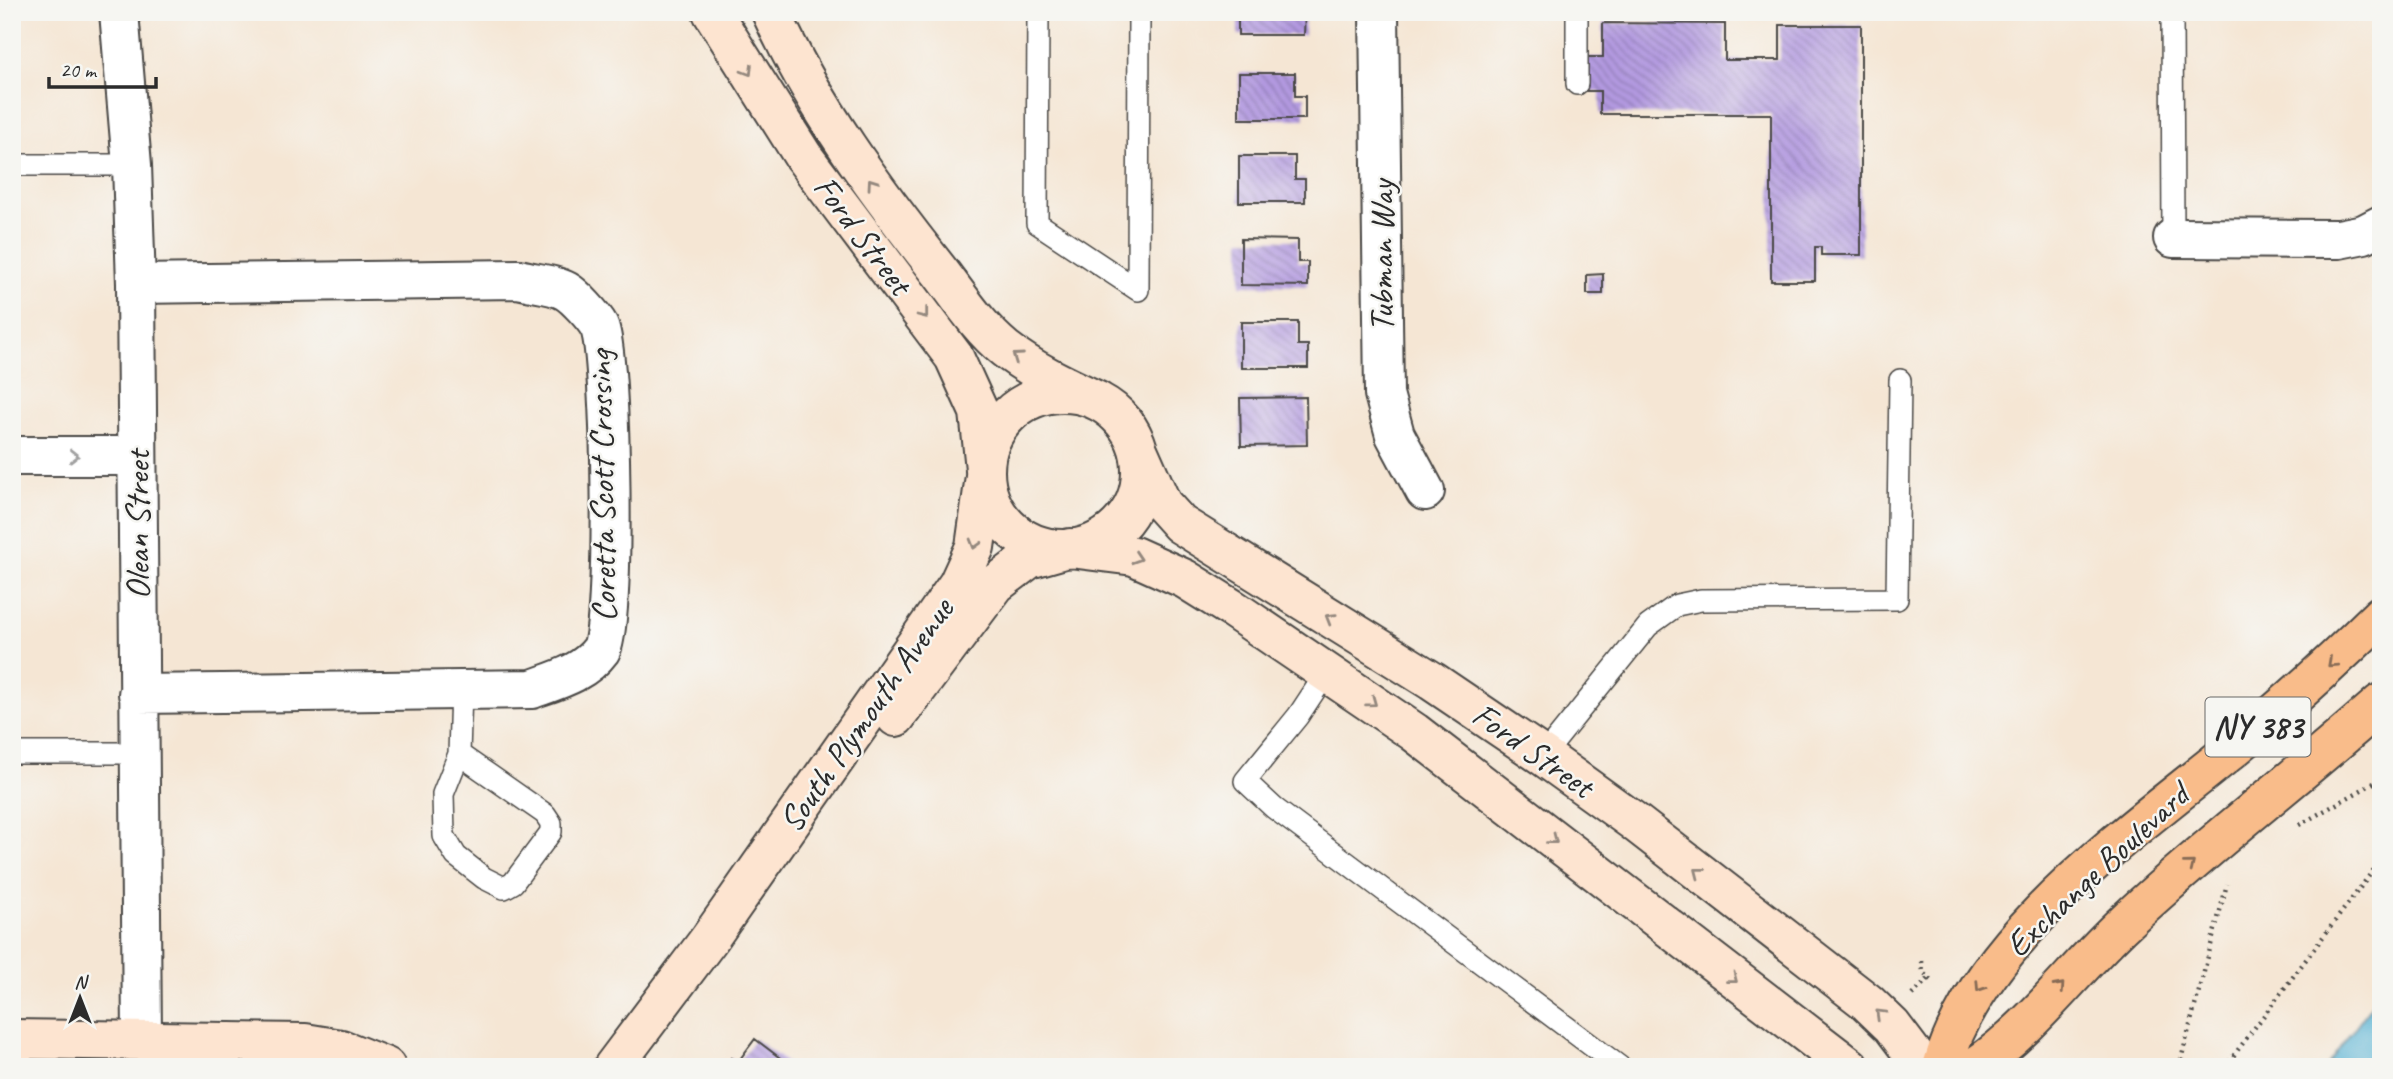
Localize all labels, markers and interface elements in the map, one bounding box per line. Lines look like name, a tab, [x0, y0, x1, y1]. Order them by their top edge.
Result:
scale bar	[49, 46, 156, 90]
text: 20 m	[60, 57, 98, 83]
one-way arrow	[739, 63, 752, 76]
street label: Ford Street	[804, 166, 925, 306]
street label: Tubman Way	[1359, 177, 1404, 332]
one-way arrow	[868, 178, 880, 191]
one-way arrow	[915, 307, 928, 319]
street label: Coretta Scott Crossing	[577, 347, 627, 622]
one-way arrow	[1012, 353, 1025, 365]
street label: Olean Street	[115, 447, 160, 600]
one-way arrow	[70, 448, 80, 464]
one-way arrow	[969, 538, 984, 550]
one-way arrow	[1131, 549, 1143, 564]
street label: South Plymouth Avenue	[768, 587, 965, 841]
one-way arrow	[1325, 614, 1338, 627]
one-way arrow	[2327, 654, 2340, 667]
street label: Ford Street	[1464, 692, 1605, 810]
one-way arrow	[1364, 694, 1377, 706]
road number: NY 383	[2206, 698, 2310, 756]
street label: Exchange Boulevard	[1996, 770, 2202, 967]
one-way arrow	[1545, 831, 1558, 844]
one-way arrow	[2182, 861, 2195, 873]
one-way arrow	[1694, 868, 1706, 881]
north arrow	[46, 964, 116, 1034]
text: N	[74, 970, 89, 994]
one-way arrow	[1725, 971, 1738, 984]
one-way arrow	[1975, 979, 1988, 992]
one-way arrow	[2052, 982, 2065, 995]
one-way arrow	[1875, 1010, 1888, 1023]

